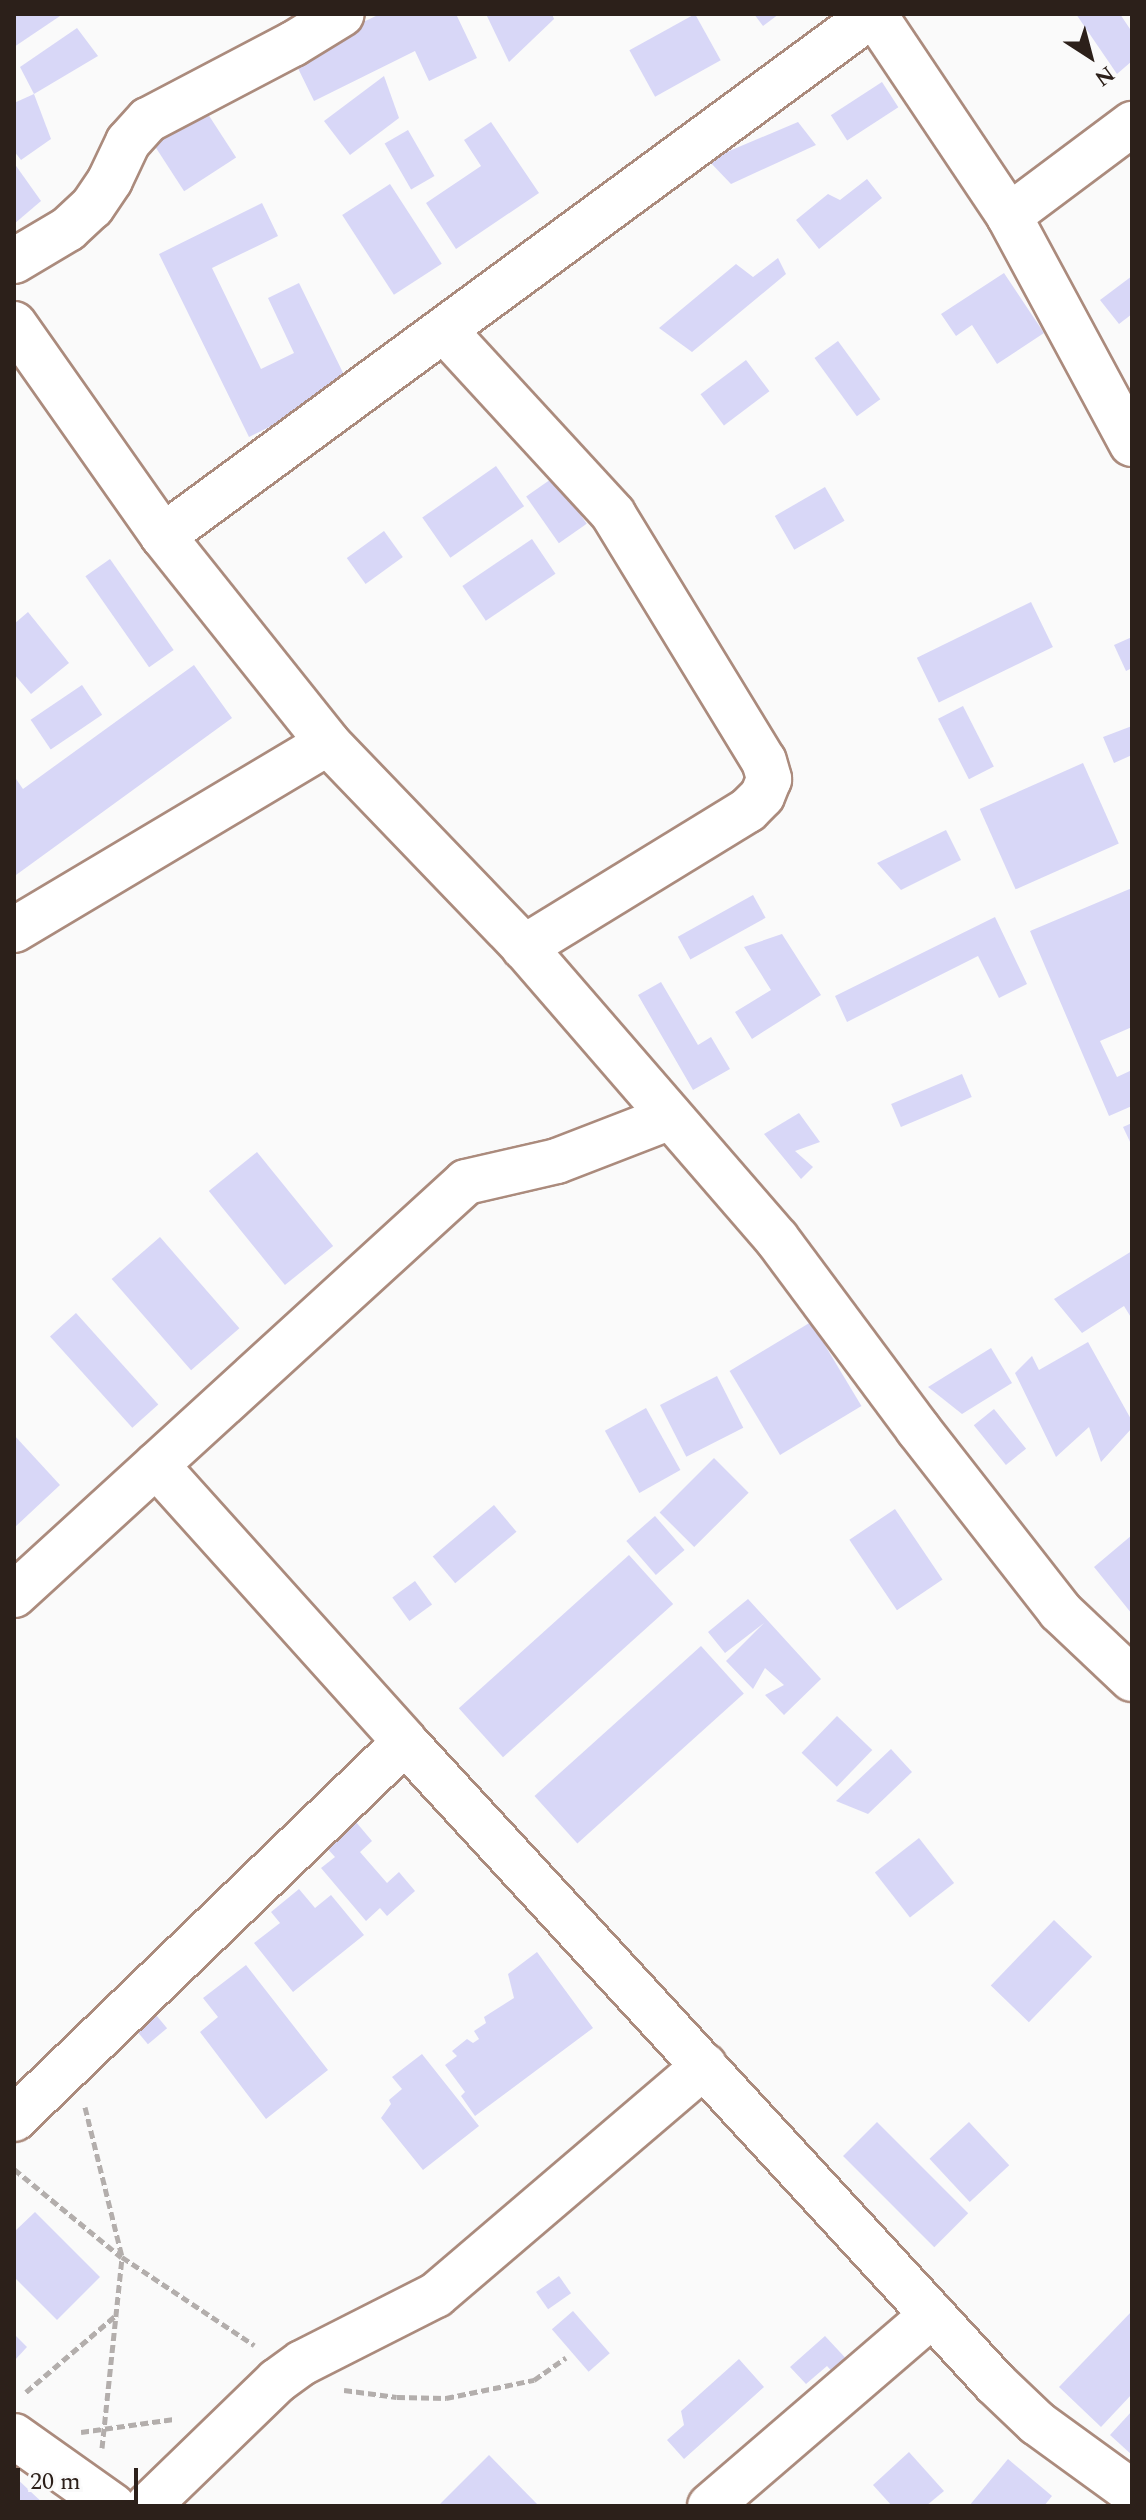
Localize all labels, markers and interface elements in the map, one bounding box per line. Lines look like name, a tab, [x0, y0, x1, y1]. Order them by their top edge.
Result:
north arrow	[1050, 16, 1130, 96]
text: N	[1087, 57, 1121, 94]
scale bar	[20, 2452, 142, 2502]
text: 20 m	[30, 2464, 81, 2500]

